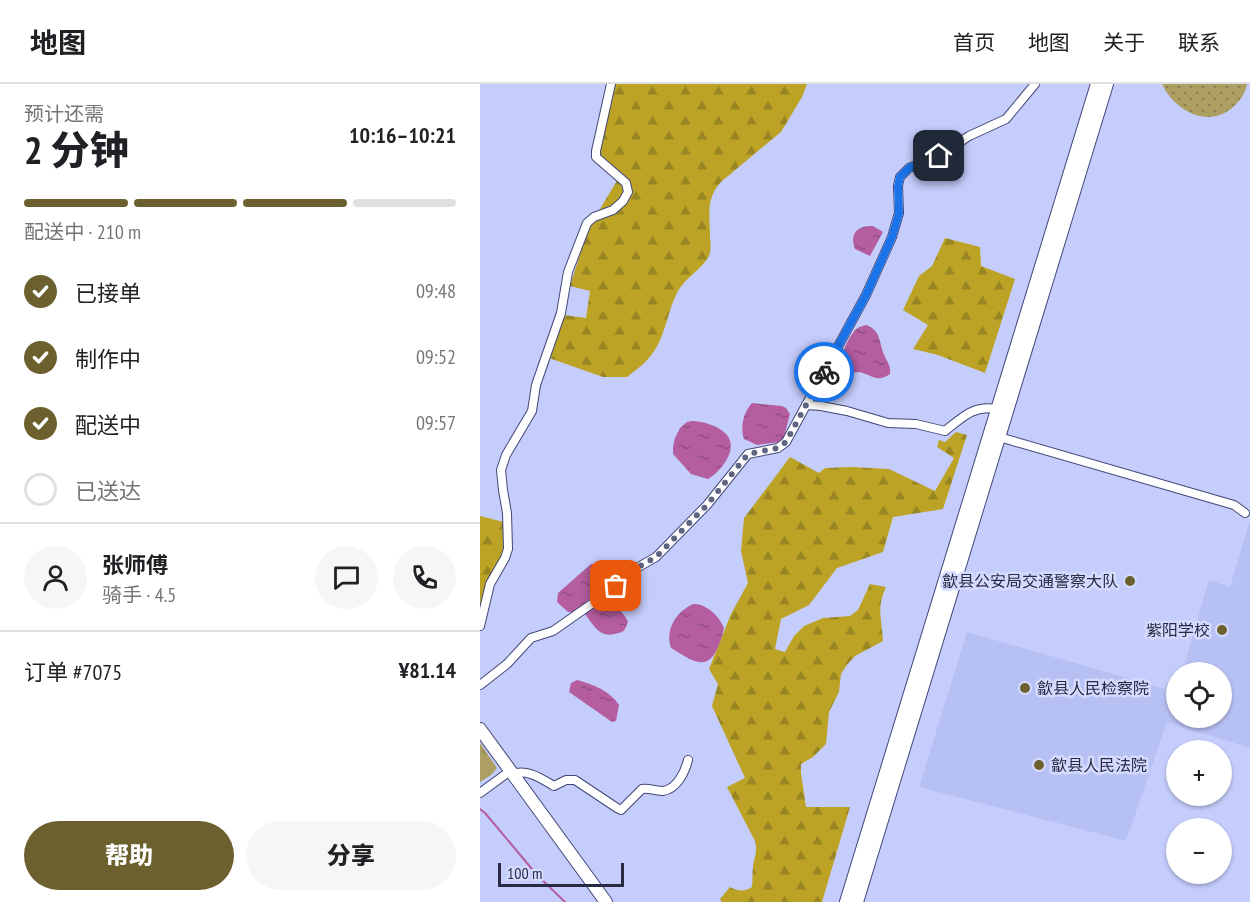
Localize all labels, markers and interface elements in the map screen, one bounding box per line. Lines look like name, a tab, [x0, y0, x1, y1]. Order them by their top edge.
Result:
text: 地图	[30, 24, 86, 61]
text: 首页	[953, 29, 995, 56]
text: 地图	[1028, 29, 1070, 56]
text: 关于	[1103, 29, 1145, 56]
text: 联系	[1178, 29, 1220, 56]
text: 预计还需	[24, 101, 104, 127]
text: 10:16–10:21	[349, 121, 456, 149]
text: 2 分钟	[24, 124, 129, 175]
pin	[913, 130, 964, 181]
icon: home	[922, 139, 955, 172]
text: 配送中 · 210 m	[24, 219, 141, 245]
icon: check	[24, 275, 57, 308]
text: 09:48	[416, 278, 456, 304]
text: 已接单	[75, 279, 141, 307]
icon: check	[24, 341, 57, 374]
courier	[794, 342, 854, 402]
text: 09:52	[416, 344, 456, 370]
text: 制作中	[75, 345, 141, 373]
icon: bike	[808, 356, 841, 389]
icon: check	[24, 407, 57, 440]
text: 09:57	[416, 410, 456, 436]
text: 配送中	[75, 411, 141, 439]
text: 已送达	[75, 477, 141, 505]
button: person	[24, 546, 87, 609]
button: chat	[315, 546, 378, 609]
button: phone	[393, 546, 456, 609]
text: 张师傅	[102, 551, 168, 579]
pin	[590, 560, 641, 611]
icon: bag	[599, 569, 632, 602]
place label: 歙县公安局交通警察大队	[942, 571, 1118, 591]
marker: 歙县公安局交通警察大队	[1123, 574, 1137, 588]
text: 骑手 · 4.5	[102, 582, 176, 608]
place label: 紫阳学校	[1146, 620, 1210, 640]
marker: 紫阳学校	[1215, 623, 1229, 637]
text: ¥81.14	[399, 656, 456, 684]
text: 订单 #7075	[24, 658, 122, 686]
map controls	[1166, 662, 1232, 884]
button: locate	[1166, 662, 1232, 728]
place label: 歙县人民检察院	[1037, 678, 1149, 698]
marker: 歙县人民检察院	[1018, 681, 1032, 695]
button: +	[1166, 740, 1232, 806]
place label: 歙县人民法院	[1051, 755, 1147, 775]
marker: 歙县人民法院	[1032, 758, 1046, 772]
button: −	[1166, 818, 1232, 884]
button: 帮助	[24, 821, 234, 890]
button: 分享	[246, 821, 456, 890]
scale bar	[498, 860, 624, 888]
text: 100 m	[507, 863, 542, 883]

